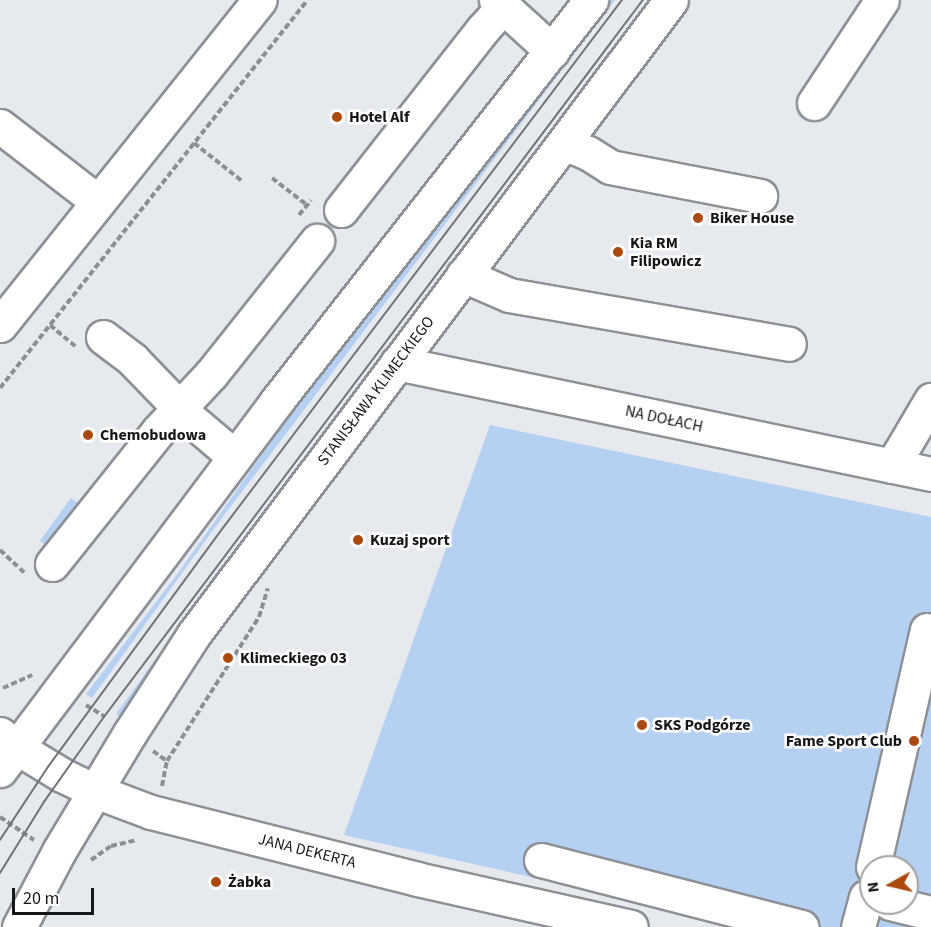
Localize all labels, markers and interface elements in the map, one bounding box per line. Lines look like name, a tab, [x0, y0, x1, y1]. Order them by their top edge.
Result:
place label: Hotel Alf	[349, 107, 409, 127]
marker: Hotel Alf	[330, 110, 344, 124]
place label: Biker House	[710, 208, 794, 228]
marker: Biker House	[691, 211, 705, 225]
place label: Kia RM Filipowicz	[630, 233, 701, 271]
marker: Kia RM Filipowicz	[611, 245, 625, 259]
street label: STANISŁAWA KLIMECKIEGO	[314, 313, 438, 469]
street label: NA DOŁACH	[623, 401, 705, 437]
place label: Chemobudowa	[100, 425, 206, 445]
marker: Chemobudowa	[81, 428, 95, 442]
place label: Kuzaj sport	[370, 530, 450, 550]
marker: Kuzaj sport	[351, 533, 365, 547]
place label: Klimeckiego 03	[240, 648, 347, 668]
marker: Klimeckiego 03	[221, 651, 235, 665]
place label: SKS Podgórze	[654, 715, 751, 735]
marker: SKS Podgórze	[635, 718, 649, 732]
place label: Fame Sport Club	[786, 731, 902, 751]
marker: Fame Sport Club	[907, 734, 921, 748]
street label: JANA DEKERTA	[256, 830, 358, 872]
north arrow	[859, 855, 919, 915]
place label: Żabka	[228, 872, 271, 892]
marker: Żabka	[209, 875, 223, 889]
scale bar	[15, 876, 98, 914]
text: N	[862, 880, 885, 894]
text: 20 m	[23, 886, 59, 911]

